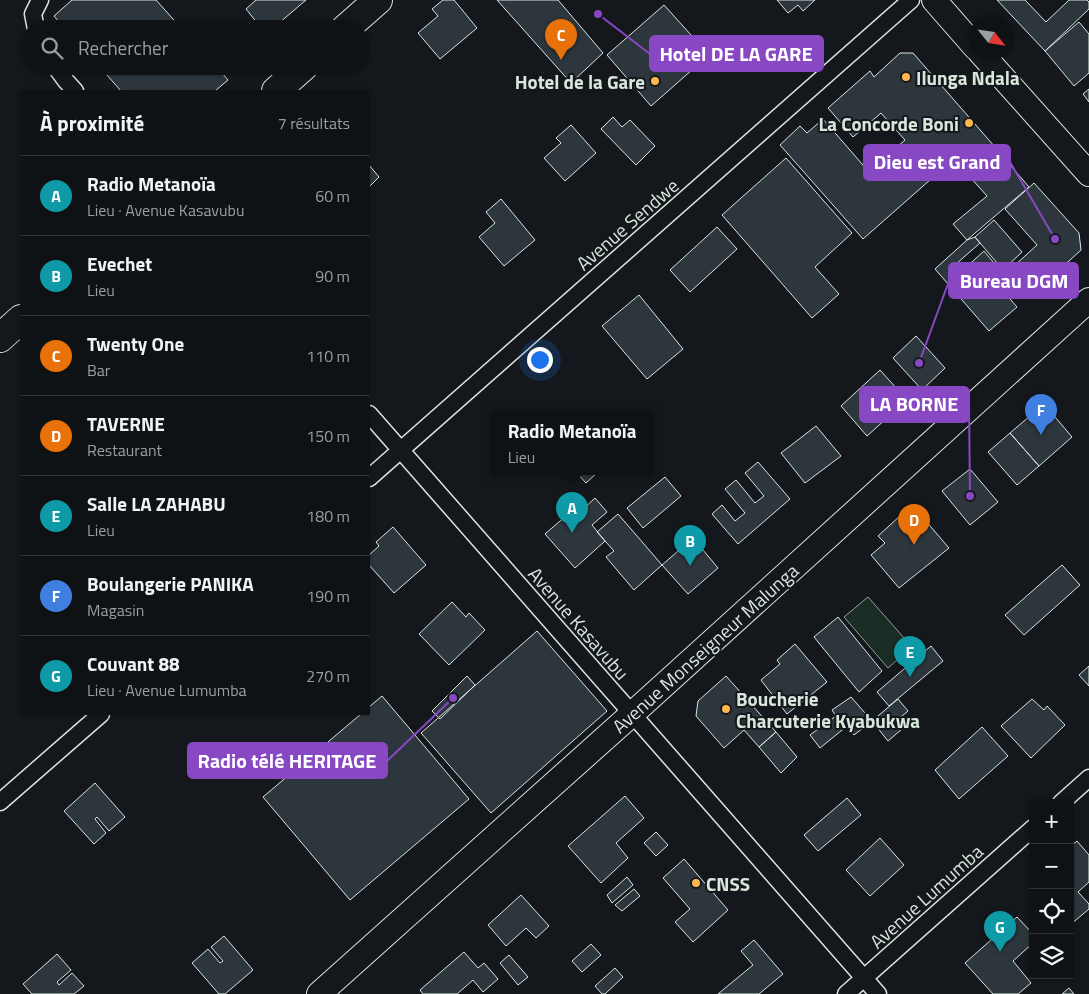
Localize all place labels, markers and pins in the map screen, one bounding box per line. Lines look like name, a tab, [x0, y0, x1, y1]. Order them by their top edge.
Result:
pin: C	[545, 19, 577, 60]
callout: Hotel DE LA GARE	[650, 36, 823, 71]
place label: Ilunga Ndala	[916, 63, 1020, 92]
place label: Hotel de la Gare	[515, 67, 645, 96]
marker: Ilunga Ndala	[900, 71, 912, 83]
marker: Hotel de la Gare	[649, 75, 661, 87]
place label: La Concorde Boni	[818, 109, 959, 138]
marker: La Concorde Boni	[963, 117, 975, 129]
callout: Dieu est Grand	[864, 145, 1010, 180]
callout: Bureau DGM	[949, 263, 1078, 298]
callout: LA BORNE	[860, 387, 969, 422]
pin: F	[1025, 394, 1057, 435]
pin: A	[556, 492, 588, 533]
pin: D	[898, 504, 930, 545]
pin: B	[674, 525, 706, 566]
pin: E	[894, 636, 926, 677]
place label: Boucherie Charcuterie Kyabukwa	[736, 684, 920, 735]
marker: Boucherie Charcuterie Kyabukwa	[720, 703, 732, 715]
callout: Radio télé HERITAGE	[188, 743, 387, 778]
place label: CNSS	[706, 869, 750, 898]
marker: CNSS	[690, 877, 702, 889]
pin: G	[984, 911, 1016, 952]

